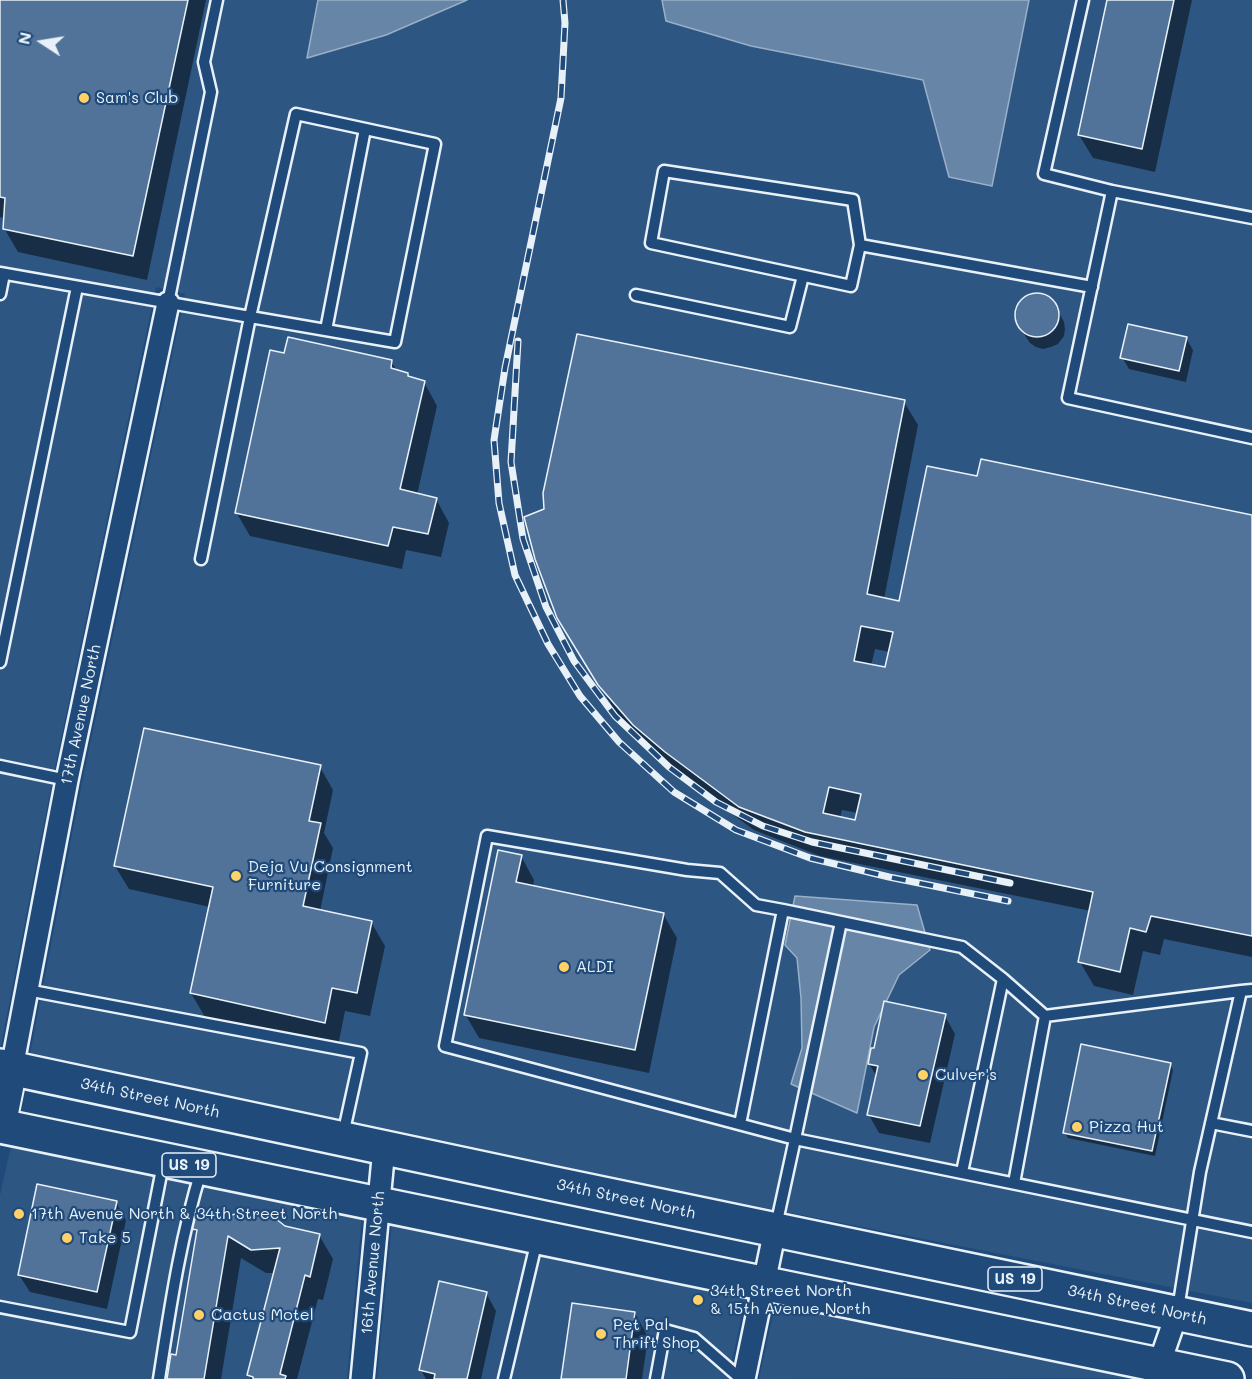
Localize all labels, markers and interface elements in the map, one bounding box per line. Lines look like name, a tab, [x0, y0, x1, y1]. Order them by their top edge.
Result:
north arrow	[12, 12, 72, 72]
text: N	[12, 30, 35, 46]
place label: Sam's Club	[96, 88, 179, 108]
marker: Sam's Club	[77, 91, 91, 105]
street label: 17th Avenue North	[57, 643, 105, 787]
place label: Deja Vu Consignment Furniture	[248, 857, 413, 895]
marker: Deja Vu Consignment Furniture	[229, 869, 243, 883]
place label: ALDI	[576, 957, 613, 977]
marker: ALDI	[557, 960, 571, 974]
place label: Culver's	[935, 1065, 997, 1085]
marker: Culver's	[916, 1068, 930, 1082]
street label: 34th Street North	[79, 1074, 221, 1122]
place label: Pizza Hut	[1089, 1117, 1164, 1137]
marker: Pizza Hut	[1070, 1120, 1084, 1134]
road number: US 19	[162, 1153, 216, 1177]
street label: 34th Street North	[555, 1175, 697, 1223]
street label: 16th Avenue North	[357, 1191, 389, 1335]
place label: 17th Avenue North & 34th Street North	[31, 1204, 337, 1224]
marker: 17th Avenue North & 34th Street North	[12, 1207, 26, 1221]
place label: Take 5	[79, 1228, 131, 1248]
marker: Take 5	[60, 1231, 74, 1245]
road number: US 19	[988, 1267, 1042, 1291]
place label: 34th Street North & 15th Avenue North	[710, 1281, 870, 1319]
street label: 34th Street North	[1066, 1281, 1208, 1329]
marker: 34th Street North & 15th Avenue North	[691, 1293, 705, 1307]
place label: Cactus Motel	[211, 1305, 314, 1325]
marker: Cactus Motel	[192, 1308, 206, 1322]
place label: Pet Pal Thrift Shop	[613, 1315, 700, 1353]
marker: Pet Pal Thrift Shop	[594, 1327, 608, 1341]

